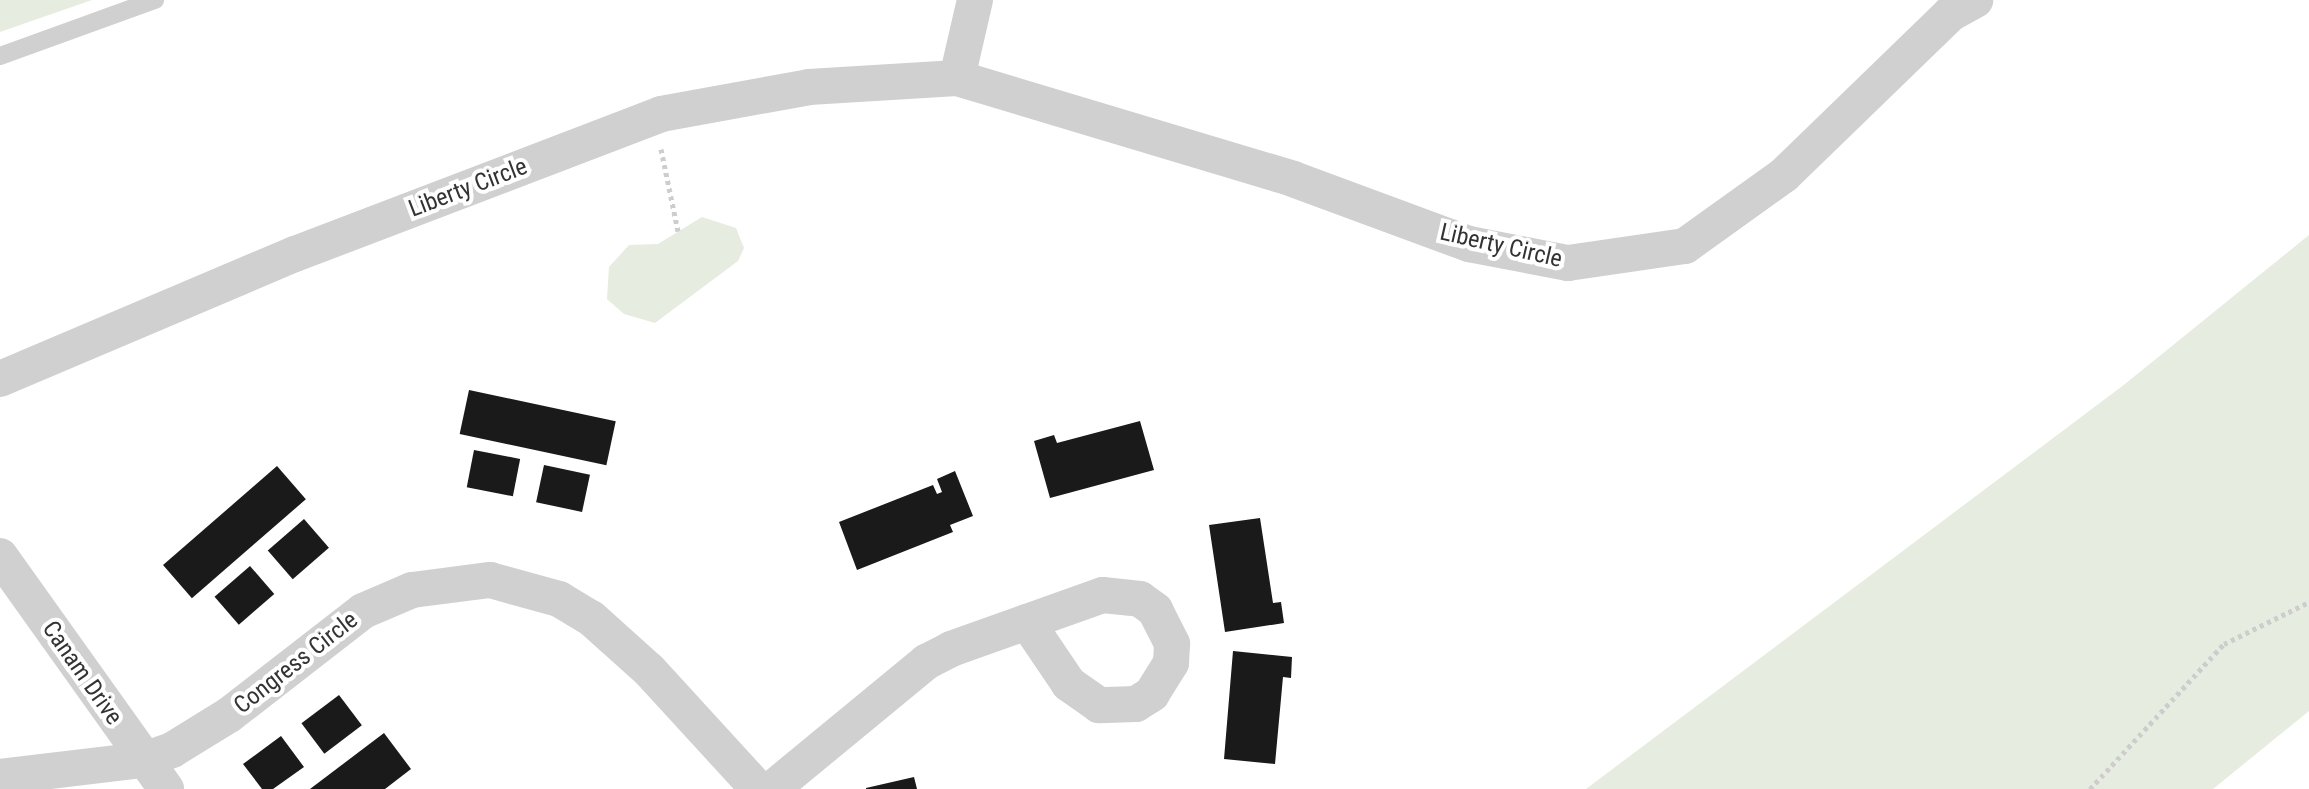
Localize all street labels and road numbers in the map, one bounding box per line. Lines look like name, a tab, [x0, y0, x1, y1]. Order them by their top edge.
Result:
street label: Liberty Circle	[405, 152, 531, 224]
street label: Liberty Circle	[1437, 218, 1565, 274]
street label: Congress Circle	[228, 606, 364, 720]
street label: Canam Drive	[36, 616, 128, 730]

